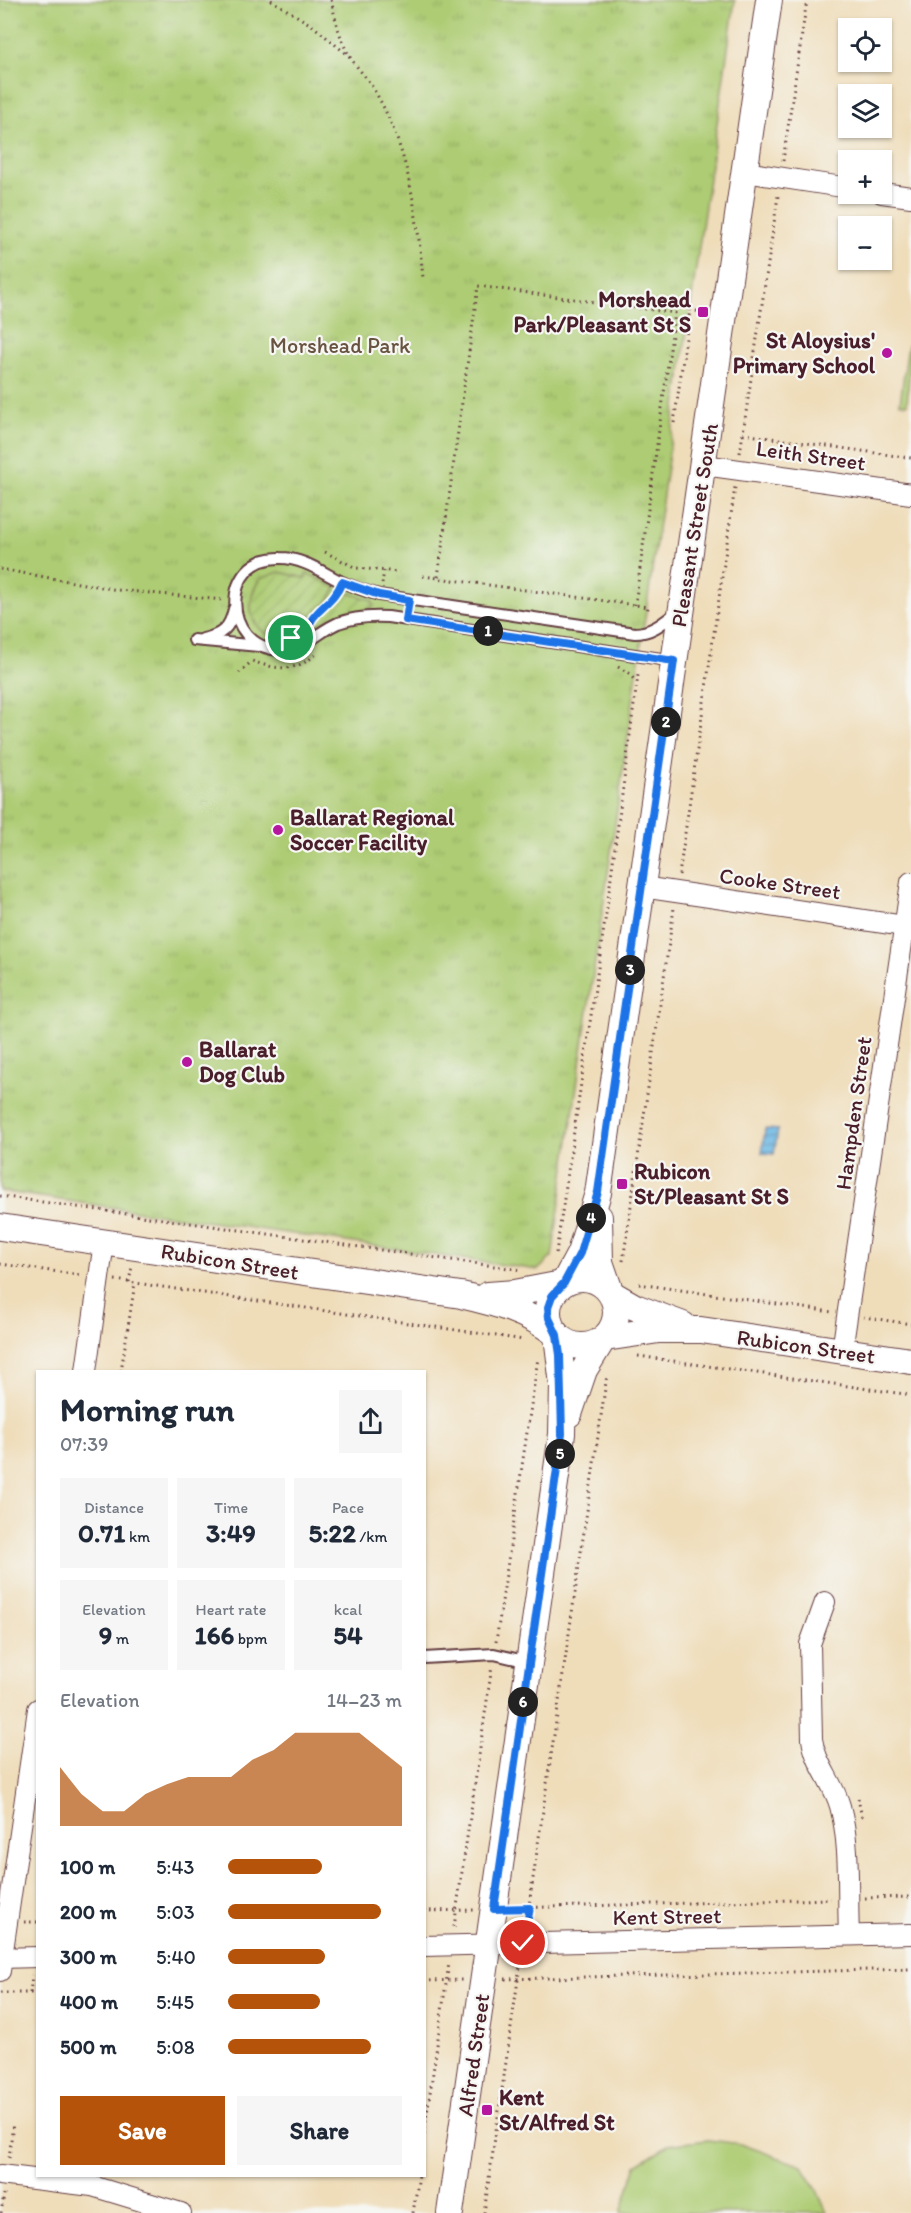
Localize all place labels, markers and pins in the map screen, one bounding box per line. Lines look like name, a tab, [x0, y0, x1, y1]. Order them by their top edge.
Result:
place label: Morshead Park/Pleasant St S	[514, 286, 692, 338]
marker: Morshead Park/Pleasant St S	[696, 305, 710, 319]
place label: St Aloysius' Primary School	[733, 327, 876, 379]
marker: St Aloysius' Primary School	[880, 346, 894, 360]
pin	[265, 612, 316, 663]
pin: 1	[473, 616, 503, 646]
pin: 2	[651, 707, 681, 737]
place label: Ballarat Regional Soccer Facility	[290, 804, 455, 856]
marker: Ballarat Regional Soccer Facility	[271, 823, 285, 837]
pin: 3	[615, 955, 645, 985]
place label: Ballarat Dog Club	[199, 1036, 285, 1088]
marker: Ballarat Dog Club	[180, 1055, 194, 1069]
place label: Rubicon St/Pleasant St S	[634, 1158, 789, 1210]
marker: Rubicon St/Pleasant St S	[615, 1177, 629, 1191]
pin: 4	[576, 1203, 606, 1233]
pin: 5	[545, 1439, 575, 1469]
pin: 6	[508, 1687, 538, 1717]
pin	[497, 1917, 548, 1968]
place label: Kent St/Alfred St	[499, 2084, 615, 2136]
marker: Kent St/Alfred St	[480, 2103, 494, 2117]

